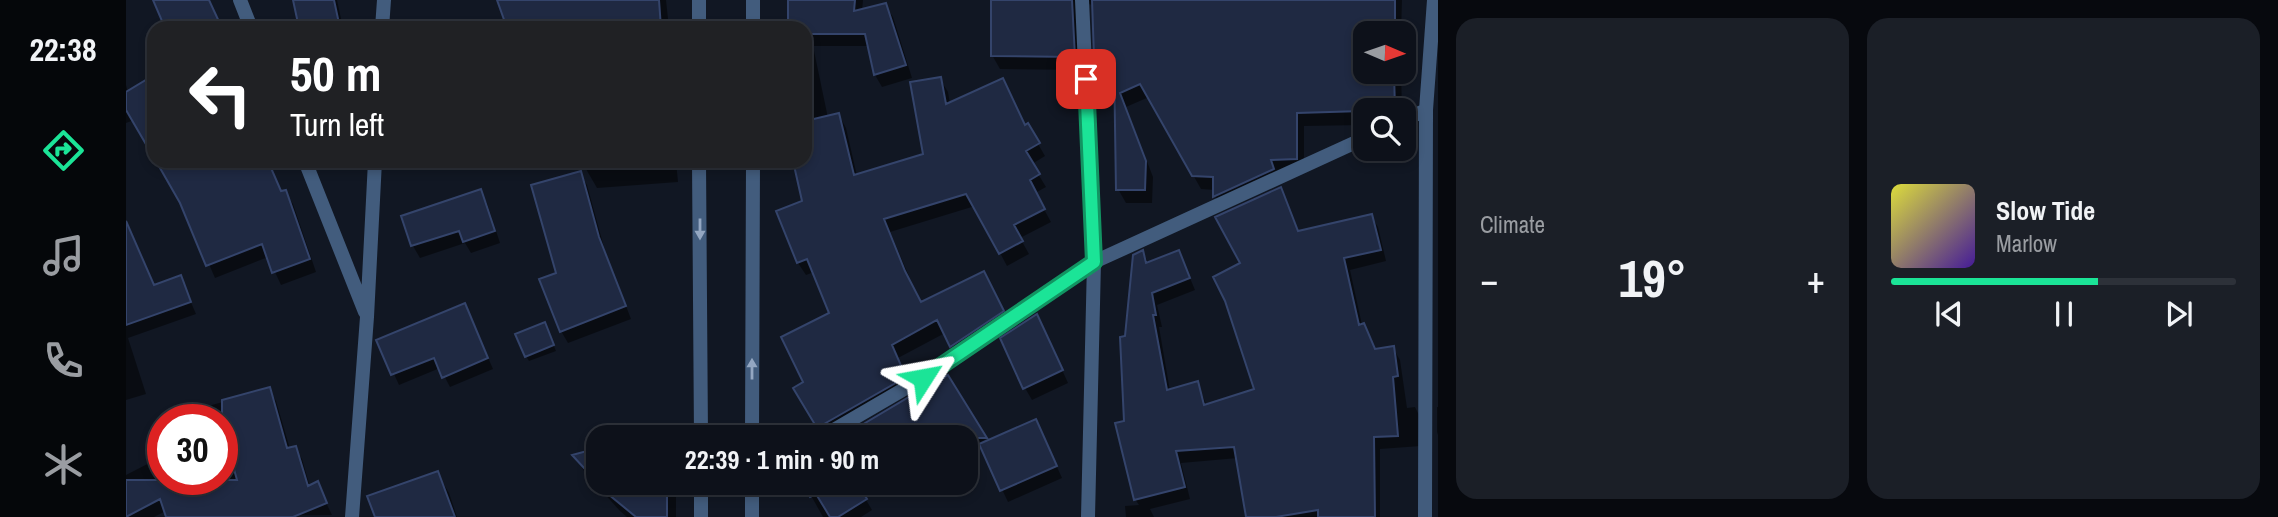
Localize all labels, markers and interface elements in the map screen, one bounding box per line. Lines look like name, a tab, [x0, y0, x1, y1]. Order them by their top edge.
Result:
north arrow	[1353, 21, 1416, 84]
map controls	[1353, 21, 1416, 161]
text: 22:38	[29, 28, 97, 71]
text: 50 m	[290, 40, 382, 106]
icon: left	[175, 49, 266, 140]
pin	[1056, 49, 1116, 109]
icon: arrive	[1067, 60, 1105, 98]
button: search	[1353, 98, 1416, 161]
text: Turn left	[290, 103, 384, 146]
icon: directions	[39, 126, 88, 175]
text: Slow Tide	[1996, 193, 2095, 228]
text: Climate	[1480, 209, 1545, 240]
one-way arrow	[694, 218, 706, 240]
text: Marlow	[1996, 228, 2057, 259]
icon: music	[39, 231, 88, 280]
text: 19°	[1618, 243, 1687, 313]
text: −	[1480, 254, 1498, 305]
text: +	[1807, 254, 1825, 305]
icon: previous	[1930, 295, 1968, 333]
icon: pause	[2045, 295, 2083, 333]
icon: next	[2160, 295, 2198, 333]
icon: phone	[39, 336, 88, 385]
position arrow	[886, 341, 960, 415]
one-way arrow	[746, 358, 758, 380]
speed limit sign: 30	[147, 404, 238, 495]
icon: climate	[39, 440, 88, 489]
text: 22:39 · 1 min · 90 m	[685, 442, 879, 477]

